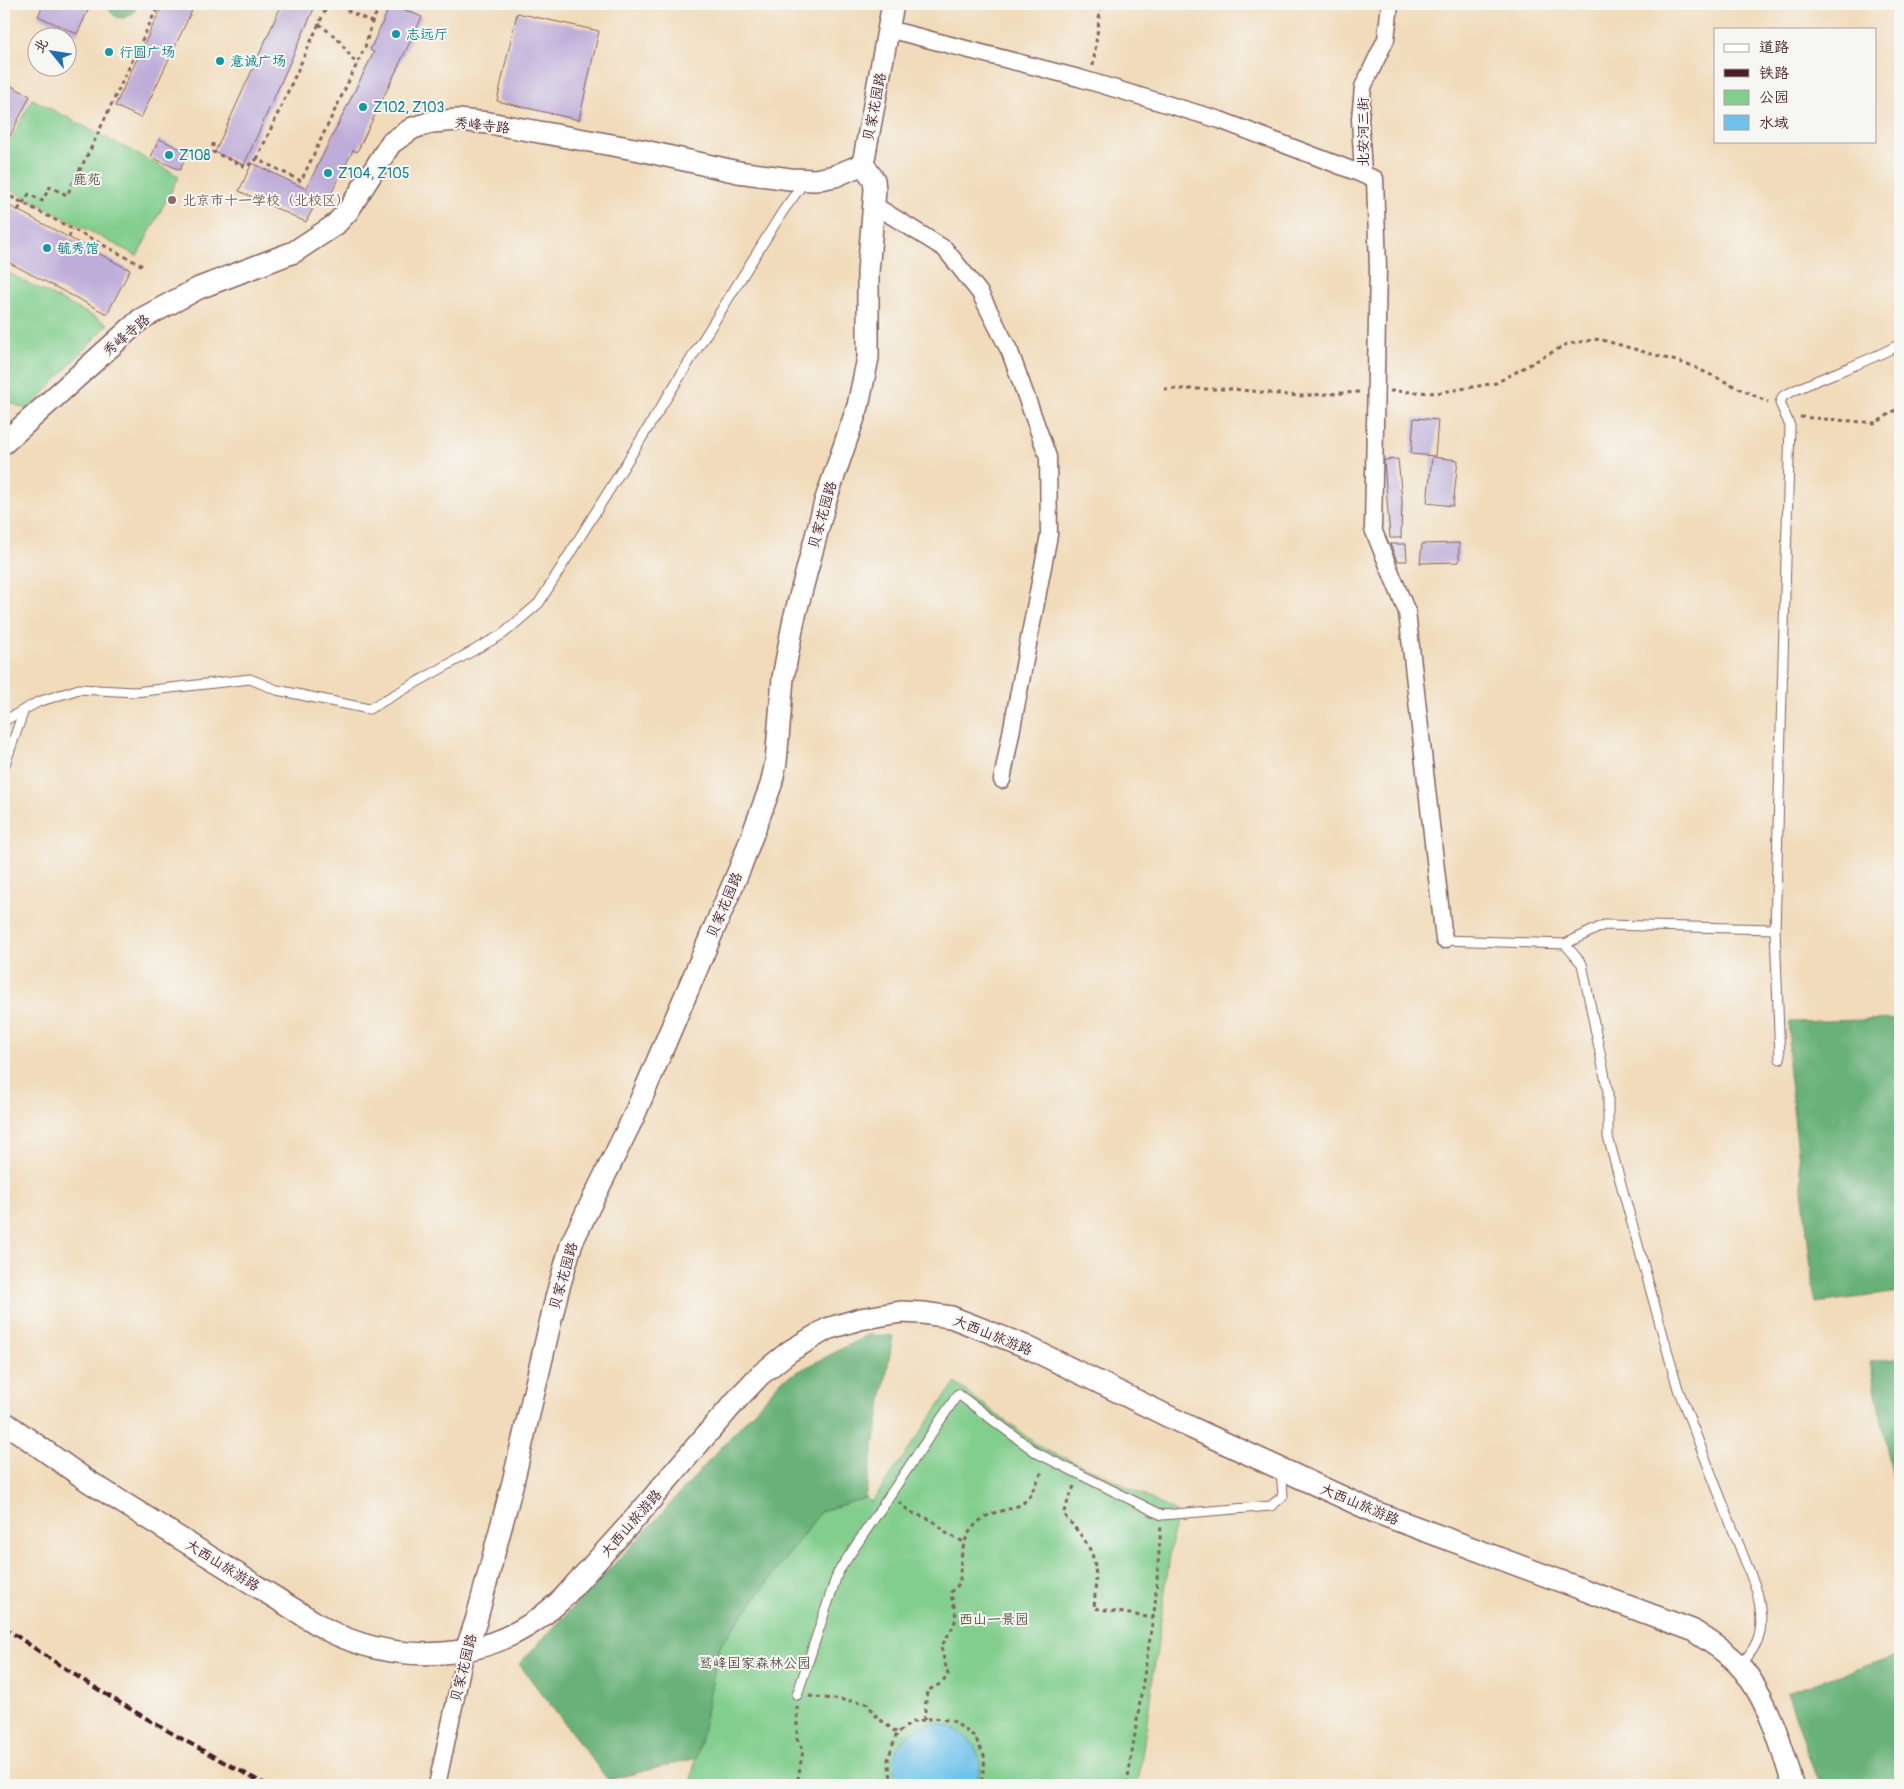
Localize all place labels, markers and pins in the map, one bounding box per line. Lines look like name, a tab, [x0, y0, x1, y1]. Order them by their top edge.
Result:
place label: 志远厅	[406, 26, 448, 43]
marker: 志远厅	[390, 28, 402, 40]
place label: 行圆广场	[119, 44, 175, 61]
marker: 行圆广场	[103, 46, 115, 58]
place label: 意诚广场	[230, 53, 286, 70]
marker: 意诚广场	[214, 55, 226, 67]
place label: Z102, Z103	[373, 99, 445, 116]
marker: Z102, Z103	[357, 101, 369, 113]
place label: Z108	[179, 147, 211, 164]
marker: Z108	[163, 149, 175, 161]
place label: Z104, Z105	[338, 165, 409, 182]
marker: Z104, Z105	[322, 167, 334, 179]
place label: 北京市十一学校（北校区）	[182, 192, 350, 209]
marker: 北京市十一学校（北校区）	[166, 194, 178, 206]
place label: 毓秀馆	[57, 240, 99, 257]
marker: 毓秀馆	[41, 242, 53, 254]

